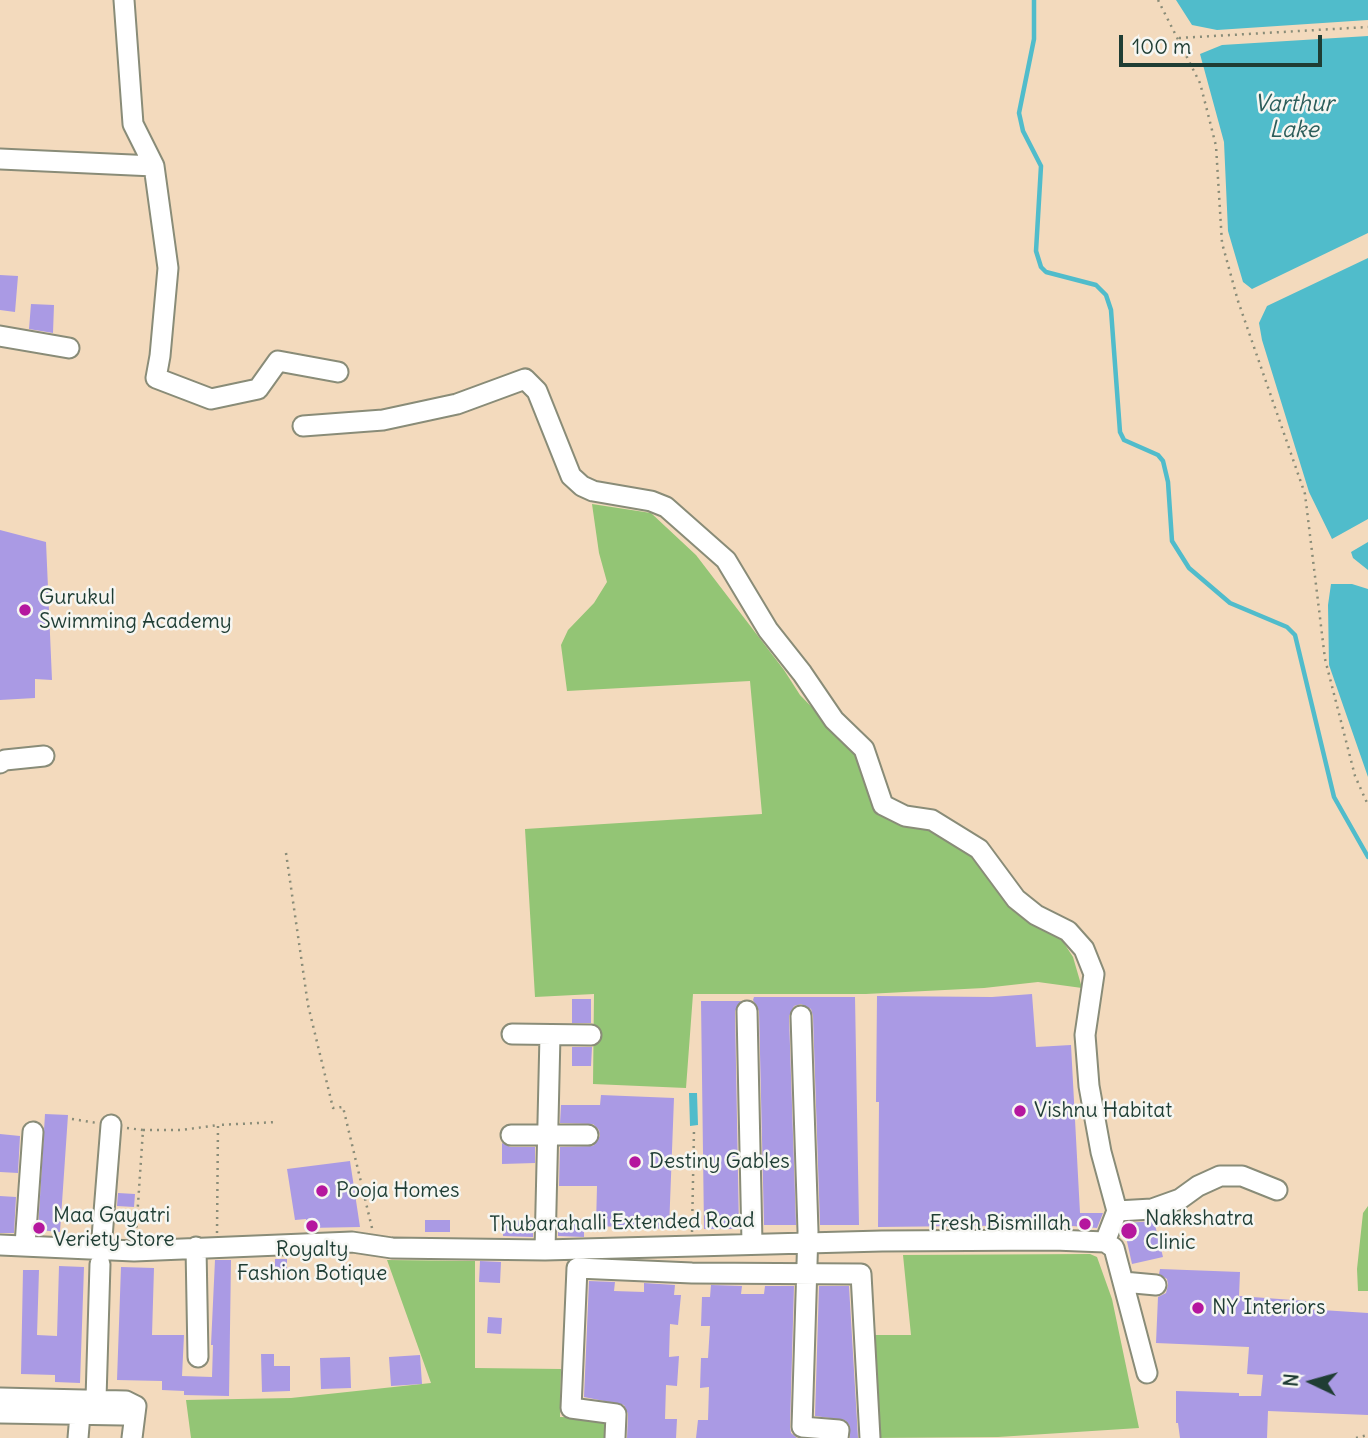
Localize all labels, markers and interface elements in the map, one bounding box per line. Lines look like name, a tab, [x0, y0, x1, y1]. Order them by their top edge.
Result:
scale bar	[1123, 21, 1326, 65]
text: 100 m	[1132, 33, 1191, 60]
water label: Varthur Lake	[1254, 90, 1334, 144]
place label: Gurukul Swimming Academy	[39, 585, 232, 635]
marker: Gurukul Swimming Academy	[17, 602, 33, 618]
place label: Vishnu Habitat	[1034, 1098, 1172, 1124]
marker: Vishnu Habitat	[1012, 1103, 1028, 1119]
place label: Destiny Gables	[649, 1149, 790, 1175]
marker: Destiny Gables	[627, 1154, 643, 1170]
place label: Pooja Homes	[336, 1178, 460, 1204]
marker: Pooja Homes	[314, 1183, 330, 1199]
place label: Maa Gayatri Veriety Store	[53, 1203, 175, 1253]
place label: Nakkshatra Clinic	[1145, 1206, 1254, 1256]
street label: Thubarahalli Extended Road	[489, 1208, 755, 1238]
place label: Fresh Bismillah	[929, 1211, 1071, 1237]
marker: Fresh Bismillah	[1077, 1216, 1093, 1232]
marker: Royalty Fashion Botique	[304, 1218, 320, 1234]
marker: Maa Gayatri Veriety Store	[31, 1220, 47, 1236]
marker: Nakkshatra Clinic	[1119, 1221, 1139, 1241]
place label: Royalty Fashion Botique	[237, 1237, 387, 1287]
place label: NY Interiors	[1212, 1295, 1325, 1321]
marker: NY Interiors	[1190, 1300, 1206, 1316]
north arrow	[1277, 1347, 1347, 1417]
text: N	[1279, 1373, 1304, 1388]

